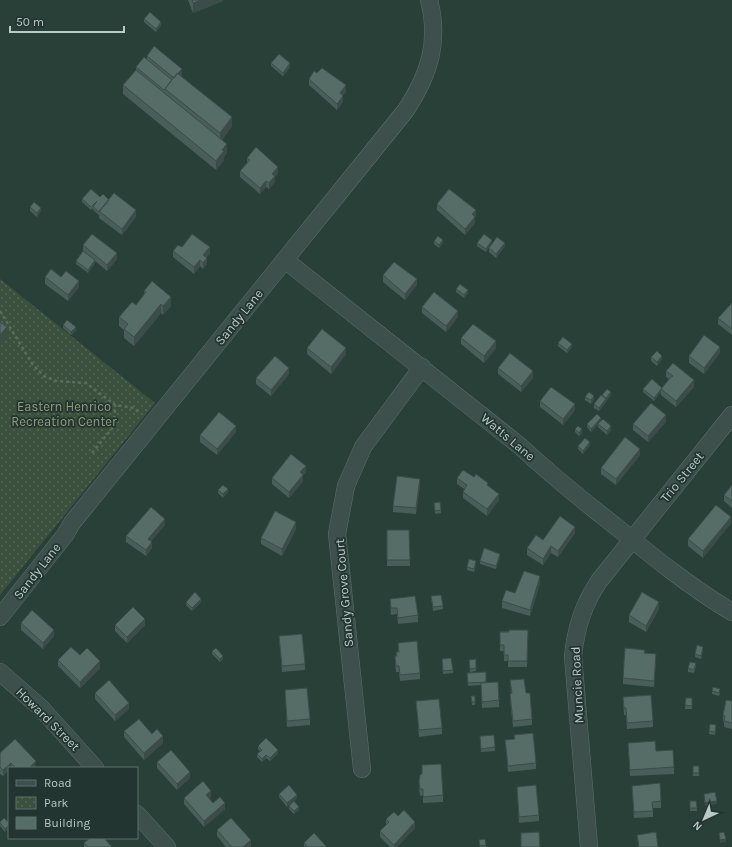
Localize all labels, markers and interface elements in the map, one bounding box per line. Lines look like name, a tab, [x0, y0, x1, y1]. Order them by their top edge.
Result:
scale bar	[10, 8, 124, 34]
text: 50 m	[16, 15, 44, 29]
street label: Sandy Lane	[212, 286, 266, 348]
park label: Eastern Henrico Recreation Center	[11, 399, 117, 429]
street label: Watts Lane	[478, 410, 538, 464]
street label: Trio Street	[657, 449, 707, 505]
street label: Sandy Grove Court	[332, 538, 356, 648]
street label: Sandy Lane	[10, 540, 64, 602]
street label: Muncie Road	[567, 646, 587, 724]
street label: Howard Street	[13, 684, 83, 754]
legend	[8, 767, 138, 839]
text: Road	[44, 776, 72, 790]
text: Park	[44, 796, 69, 810]
north arrow	[684, 799, 724, 839]
text: Building	[44, 816, 91, 830]
text: N	[690, 818, 705, 833]

